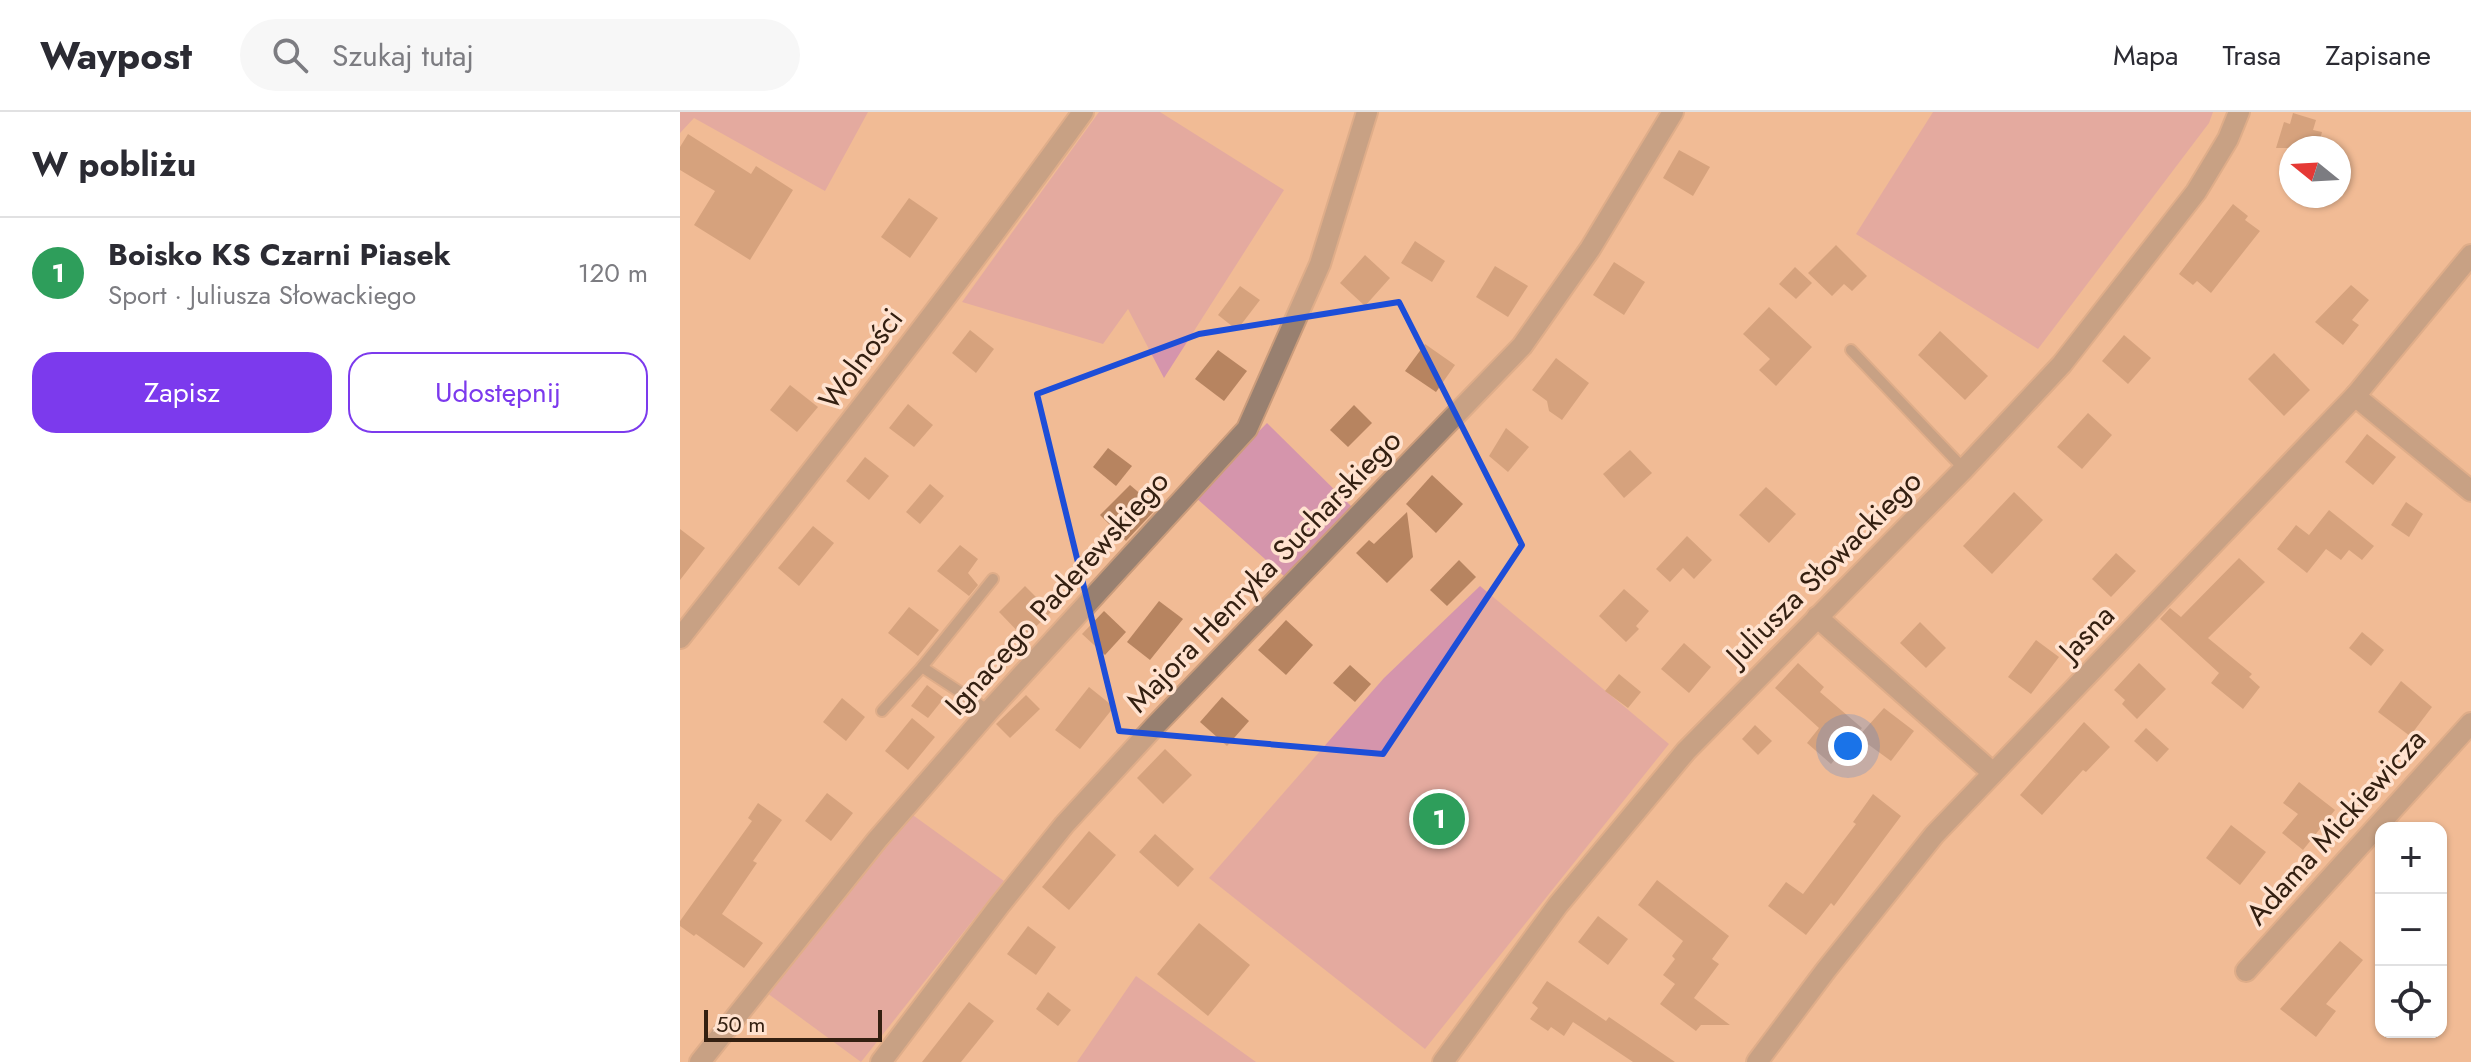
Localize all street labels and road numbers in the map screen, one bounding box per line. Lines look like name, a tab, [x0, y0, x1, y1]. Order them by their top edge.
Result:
street label: Wolności	[808, 299, 913, 418]
street label: Majora Henryka Sucharskiego	[1117, 419, 1411, 722]
street label: Juliusza Słowackiego	[1713, 460, 1931, 678]
street label: Ignacego Paderewskiego	[935, 461, 1179, 725]
street label: Jasna	[2046, 595, 2124, 673]
street label: Adama Mickiewicza	[2236, 719, 2436, 934]

